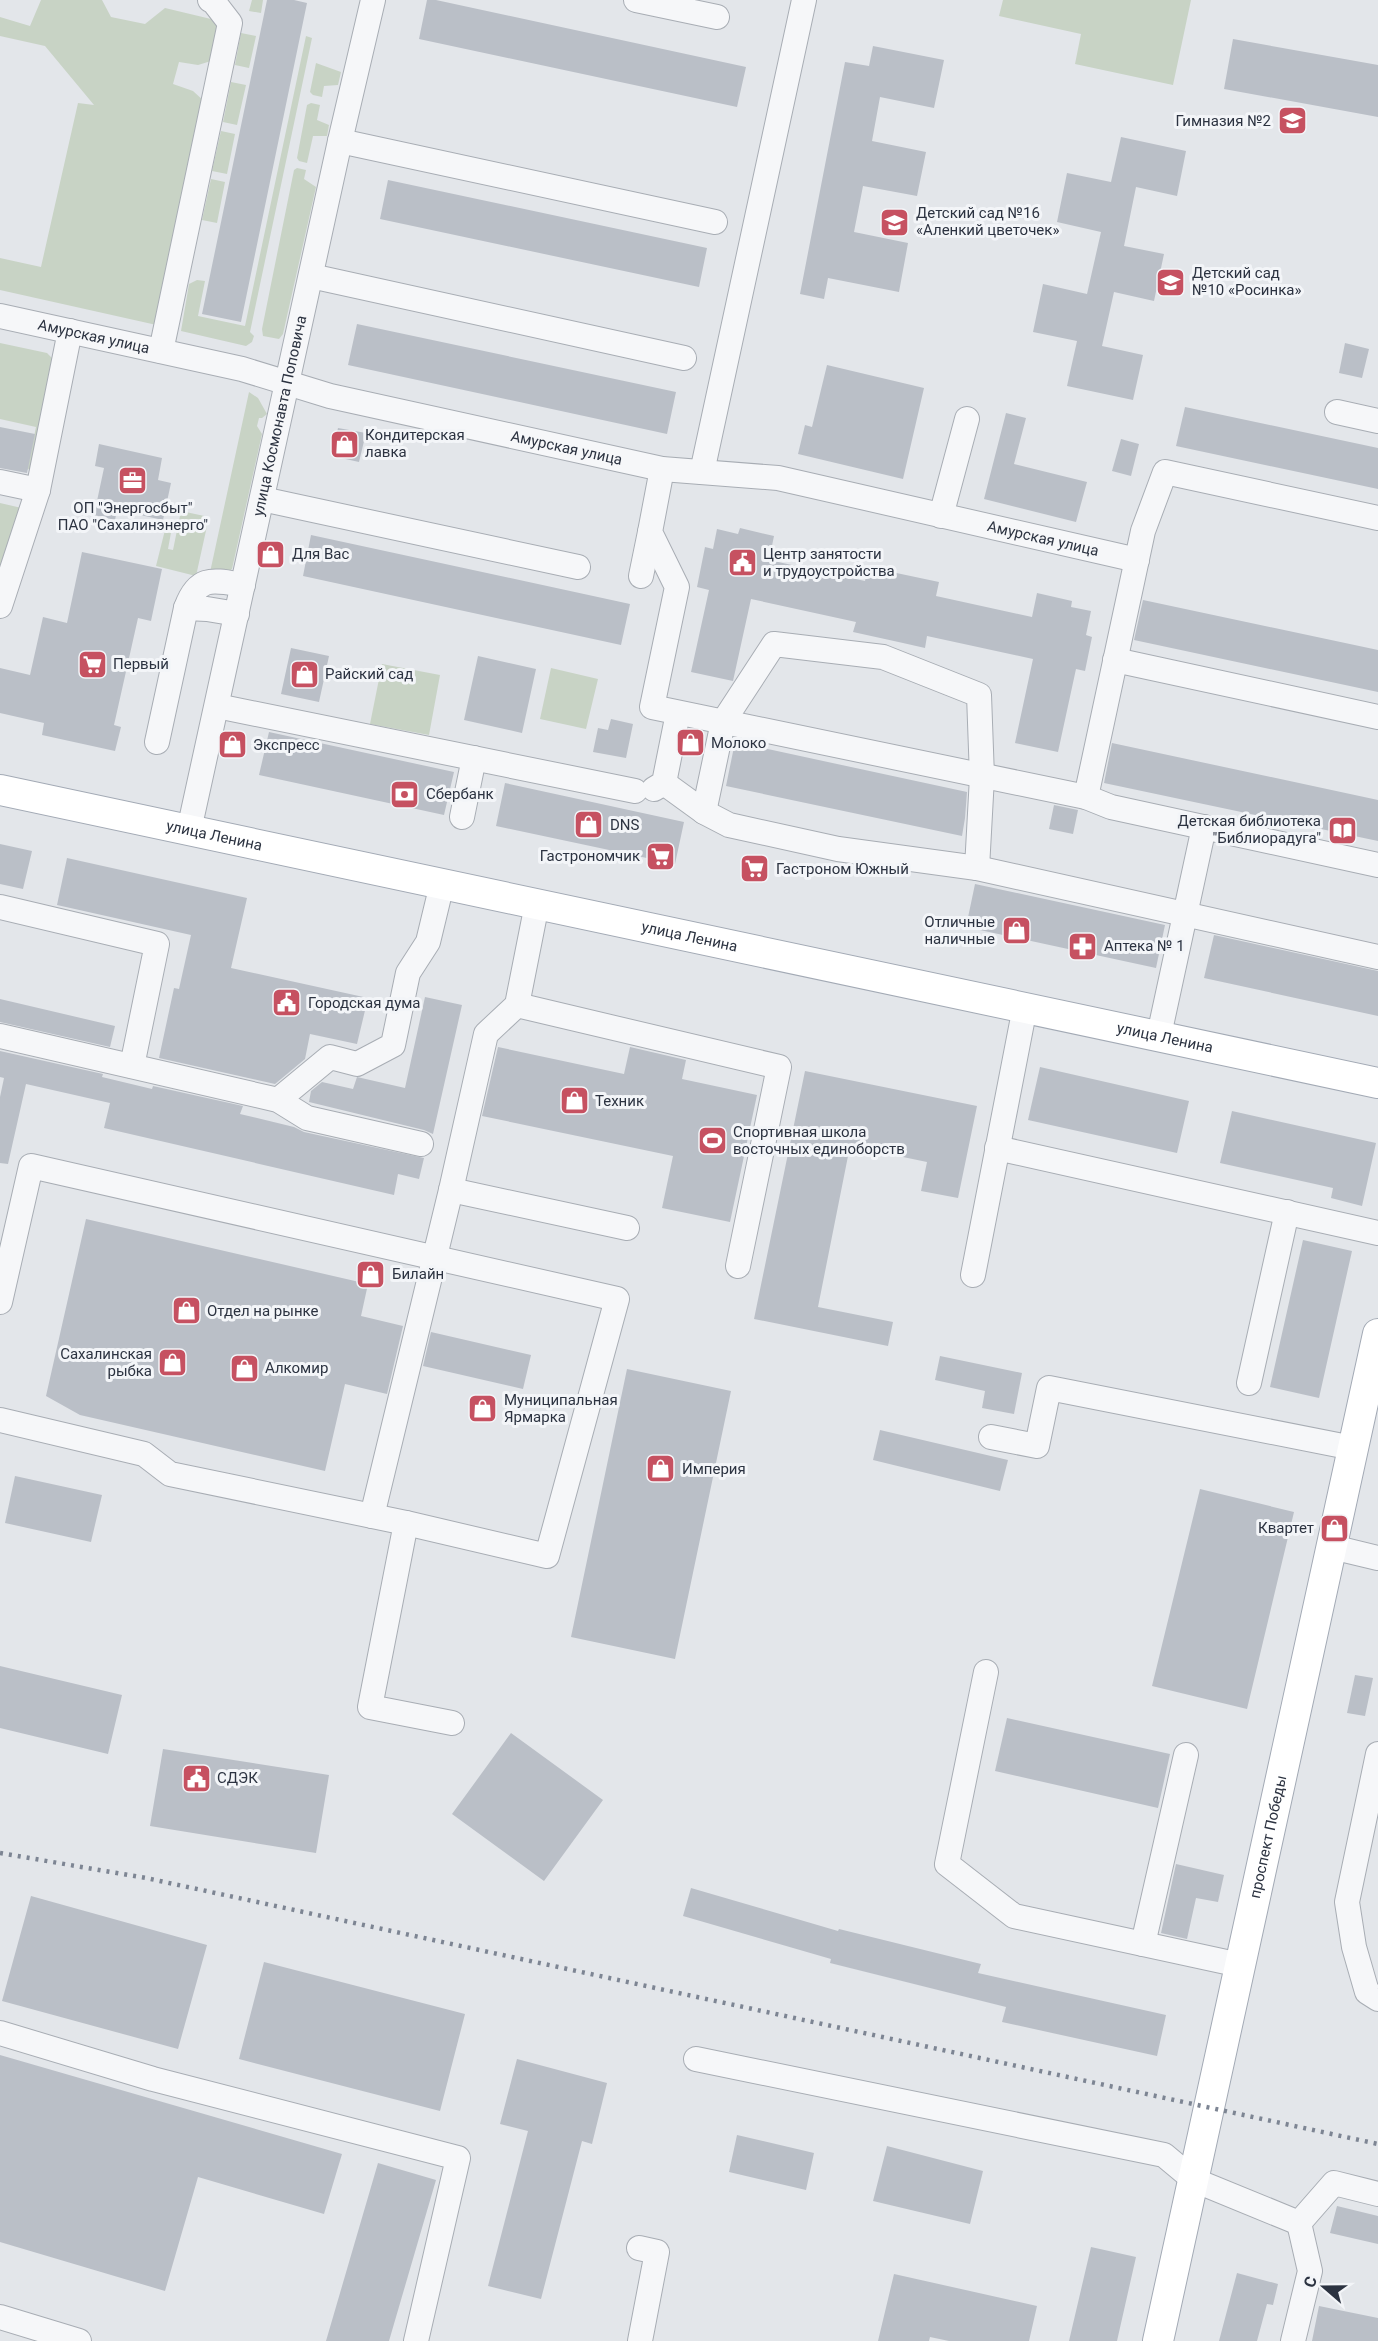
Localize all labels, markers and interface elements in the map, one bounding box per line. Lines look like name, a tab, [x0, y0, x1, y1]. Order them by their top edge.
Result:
school or university icon: Гимназия №2	[1276, 105, 1308, 137]
place label: Гимназия №2	[1175, 112, 1271, 130]
place label: Детский сад №16 «Аленкий цветочек»	[916, 204, 1059, 239]
school or university icon: Детский сад №16 «Аленкий цветочек»	[879, 206, 911, 238]
place label: Детский сад №10 «Росинка»	[1192, 264, 1301, 299]
school or university icon: Детский сад №10 «Росинка»	[1155, 266, 1187, 298]
street label: улица Космонавта Поповича	[249, 314, 310, 518]
street label: Амурская улица	[36, 316, 151, 358]
place label: Кондитерская лавка	[365, 426, 465, 461]
street label: Амурская улица	[509, 427, 624, 469]
shop icon: Кондитерская лавка	[328, 428, 360, 460]
office icon: ОП "Энергосбыт" ПАО "Сахалинэнерго"	[117, 465, 149, 497]
place label: ОП "Энергосбыт" ПАО "Сахалинэнерго"	[58, 499, 208, 534]
street label: Амурская улица	[986, 517, 1101, 560]
shop icon: Для Вас	[255, 538, 287, 570]
place label: Для Вас	[292, 545, 350, 563]
place label: Центр занятости и трудоустройства	[763, 545, 895, 580]
public building icon: Центр занятости и трудоустройства	[726, 547, 758, 579]
supermarket icon: Первый	[76, 648, 108, 680]
place label: Первый	[113, 655, 169, 673]
shop icon: Райский сад	[288, 658, 320, 690]
place label: Райский сад	[325, 665, 413, 683]
shop icon: Молоко	[674, 727, 706, 759]
shop icon: Экспресс	[216, 729, 248, 761]
place label: Молоко	[711, 734, 766, 752]
place label: Экспресс	[253, 736, 320, 754]
bank icon: Сбербанк	[389, 778, 421, 810]
place label: Сбербанк	[426, 785, 494, 803]
shop icon: DNS	[573, 809, 605, 841]
place label: Детская библиотека "Библиорадуга"	[1177, 812, 1321, 847]
library icon: Детская библиотека "Библиорадуга"	[1326, 814, 1358, 846]
place label: DNS	[610, 816, 640, 834]
street label: улица Ленина	[165, 817, 264, 855]
supermarket icon: Гастрономчик	[645, 840, 677, 872]
place label: Гастрономчик	[540, 847, 640, 865]
supermarket icon: Гастроном Южный	[739, 853, 771, 885]
place label: Гастроном Южный	[776, 860, 909, 878]
place label: Отличные наличные	[924, 913, 995, 948]
shop icon: Отличные наличные	[1000, 915, 1032, 947]
street label: улица Ленина	[640, 918, 739, 956]
pharmacy icon: Аптека № 1	[1067, 930, 1099, 962]
place label: Аптека № 1	[1104, 937, 1185, 955]
public building icon: Городская дума	[271, 987, 303, 1019]
place label: Городская дума	[308, 994, 421, 1012]
street label: улица Ленина	[1115, 1019, 1215, 1057]
shop icon: Техник	[558, 1085, 590, 1117]
place label: Техник	[595, 1092, 644, 1110]
place label: Спортивная школа восточных единоборств	[733, 1123, 905, 1158]
sports icon: Спортивная школа восточных единоборств	[696, 1125, 728, 1157]
shop icon: Билайн	[355, 1258, 387, 1290]
place label: Билайн	[392, 1265, 444, 1283]
shop icon: Отдел на рынке	[170, 1295, 202, 1327]
place label: Отдел на рынке	[207, 1302, 319, 1320]
place label: Сахалинская рыбка	[60, 1345, 152, 1380]
shop icon: Сахалинская рыбка	[157, 1347, 189, 1379]
shop icon: Алкомир	[228, 1352, 260, 1384]
place label: Алкомир	[265, 1359, 328, 1377]
place label: Муниципальная Ярмарка	[504, 1391, 618, 1426]
shop icon: Муниципальная Ярмарка	[467, 1393, 499, 1425]
shop icon: Империя	[645, 1453, 677, 1485]
place label: Империя	[682, 1460, 746, 1478]
shop icon: Квартет	[1319, 1512, 1351, 1544]
place label: Квартет	[1258, 1519, 1314, 1537]
public building icon: СДЭК	[180, 1762, 212, 1794]
place label: СДЭК	[217, 1769, 258, 1787]
street label: проспект Победы	[1246, 1774, 1290, 1900]
north arrow	[1294, 2257, 1354, 2317]
text: С	[1300, 2274, 1321, 2290]

